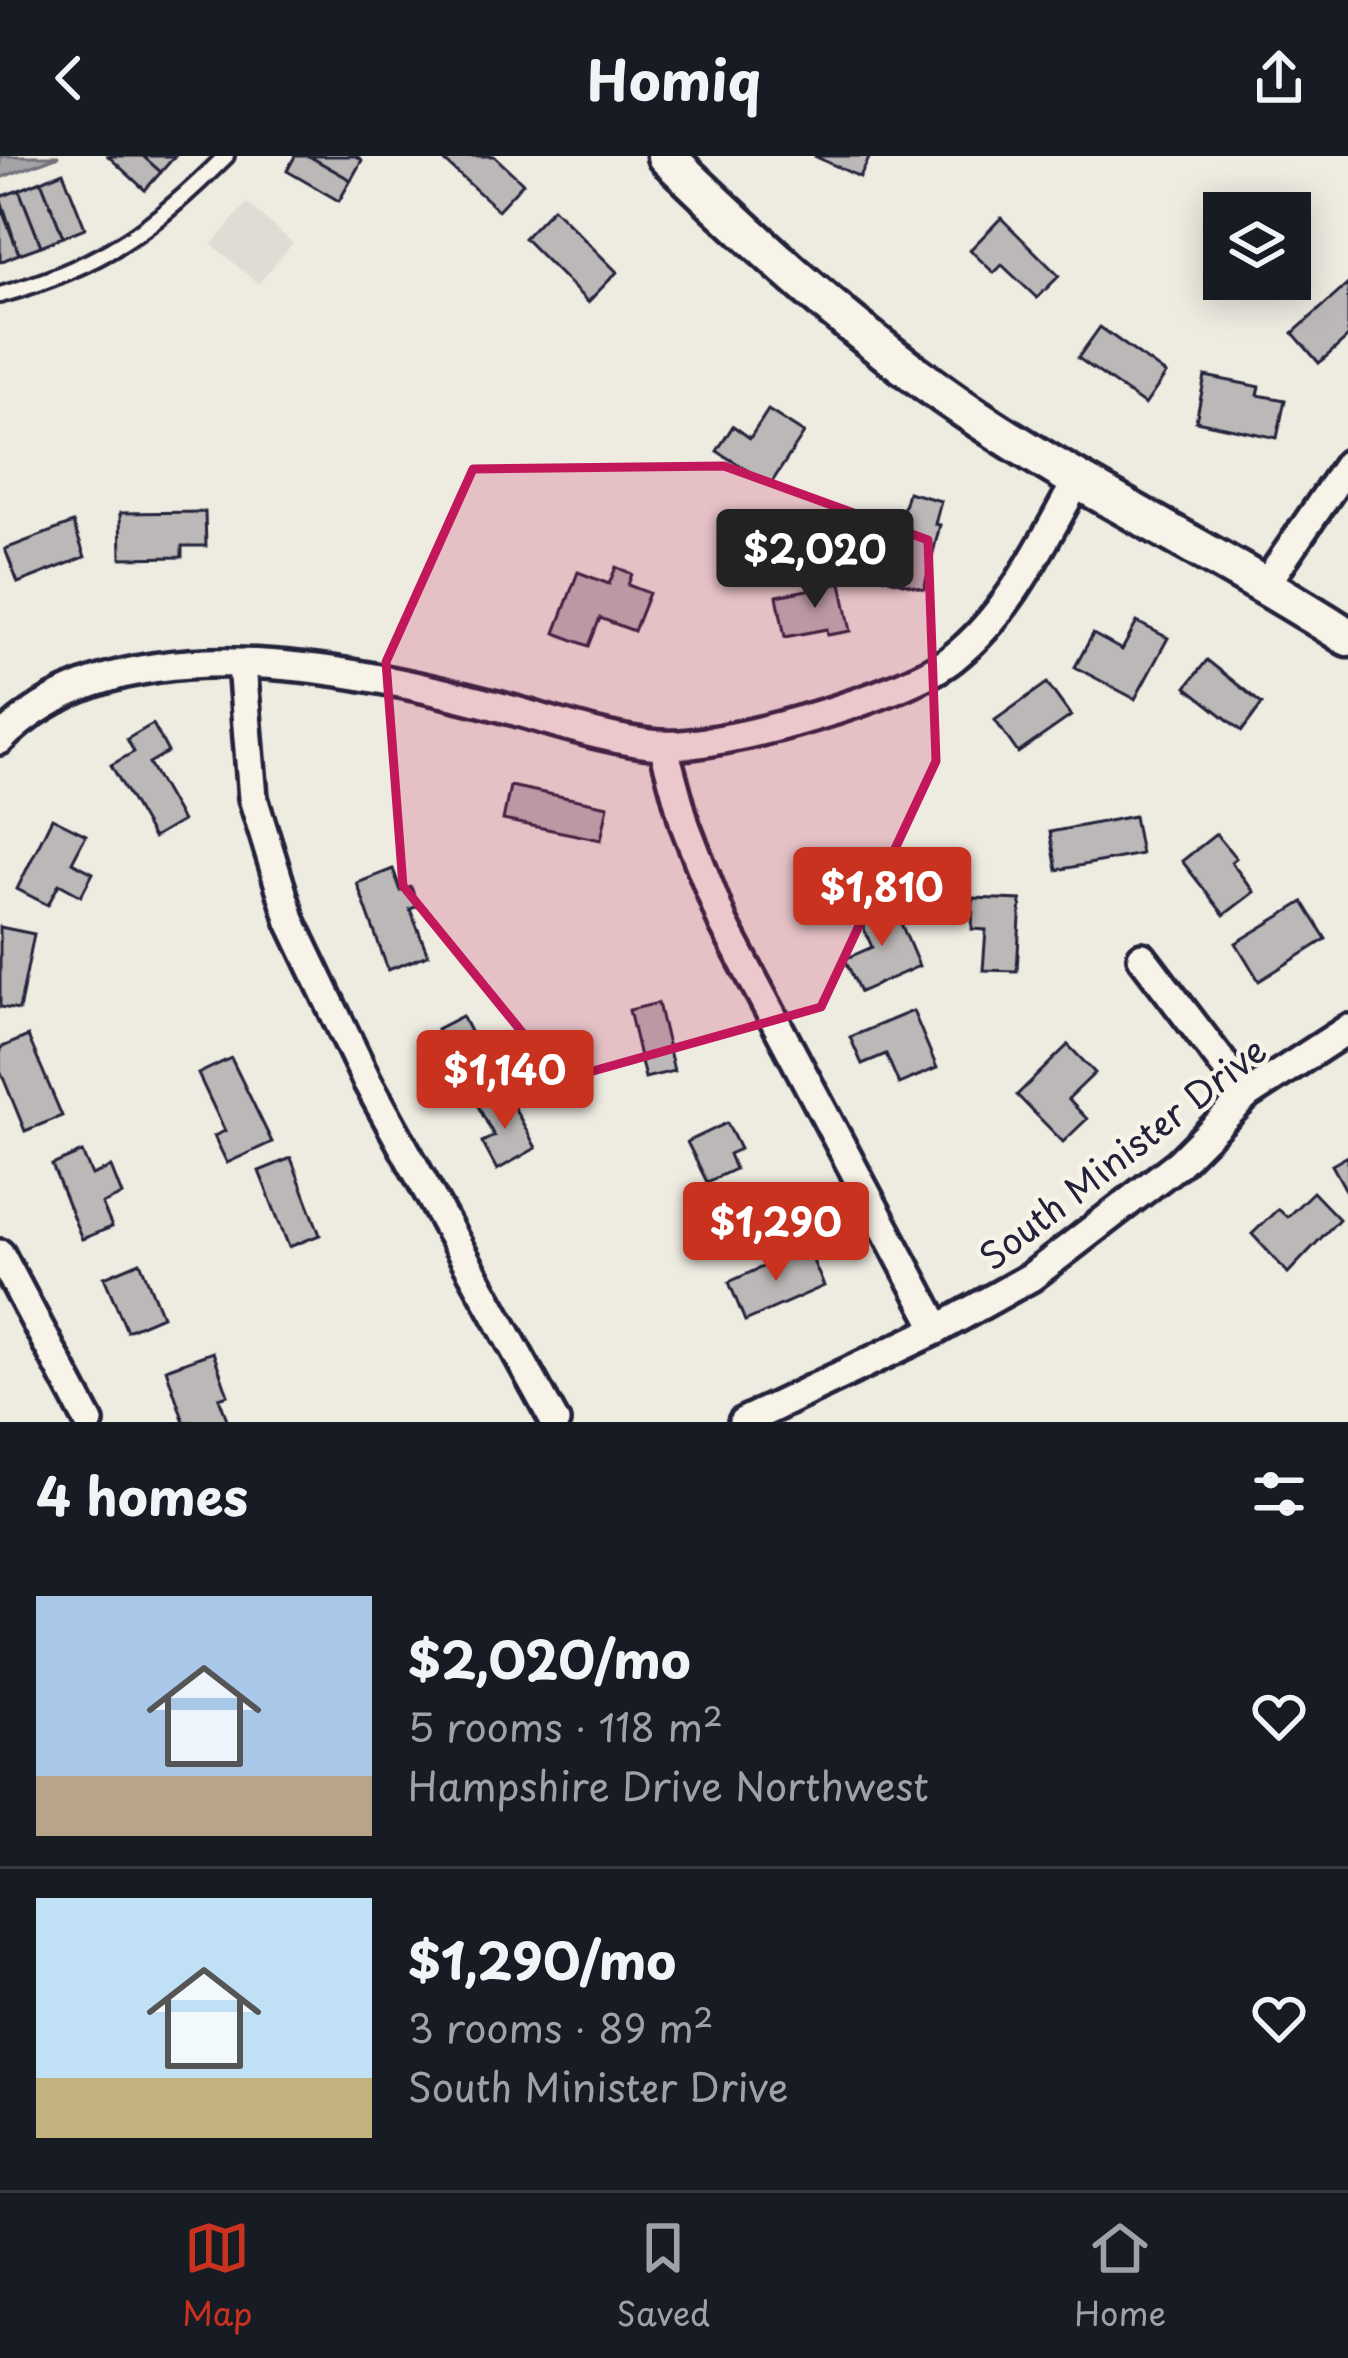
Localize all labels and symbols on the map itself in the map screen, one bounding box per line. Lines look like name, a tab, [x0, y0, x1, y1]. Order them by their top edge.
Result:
pin: $2,020	[717, 509, 913, 611]
pin: $1,810	[784, 847, 980, 949]
street label: South Minister Drive	[967, 1023, 1277, 1281]
pin: $1,140	[407, 1030, 603, 1132]
pin: $1,290	[678, 1182, 874, 1284]

